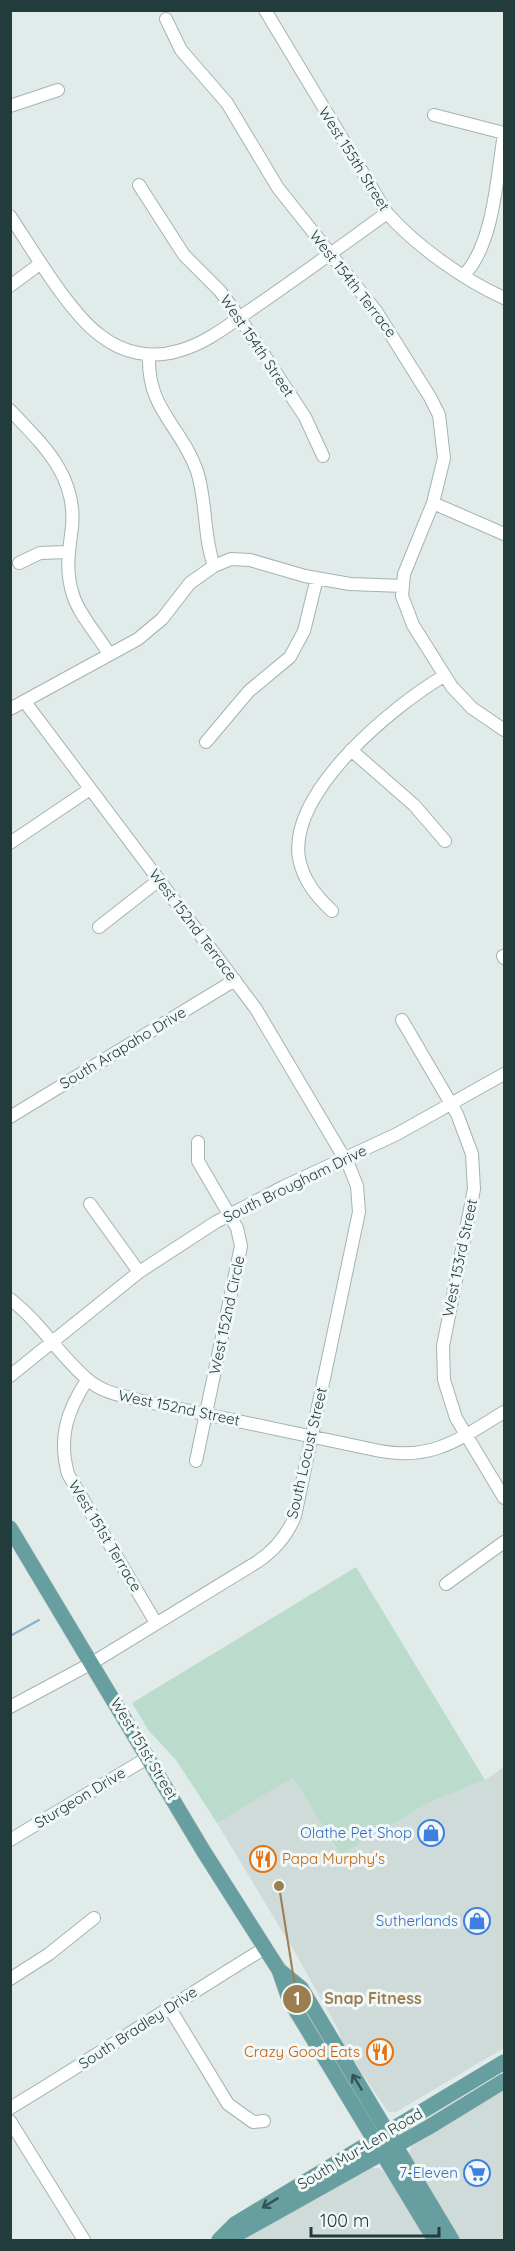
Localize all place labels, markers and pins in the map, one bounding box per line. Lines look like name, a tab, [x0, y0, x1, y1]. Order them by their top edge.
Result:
shop icon: Olathe Pet Shop	[416, 1818, 446, 1848]
place label: Olathe Pet Shop	[300, 1823, 412, 1842]
restaurant icon: Papa Murphy's	[248, 1844, 278, 1874]
place label: Papa Murphy's	[282, 1849, 385, 1868]
shop icon: Sutherlands	[462, 1906, 492, 1936]
place label: Sutherlands	[376, 1911, 458, 1930]
callout: Snap Fitness	[282, 1982, 434, 2016]
restaurant icon: Crazy Good Eats	[365, 2037, 395, 2067]
place label: Crazy Good Eats	[244, 2042, 360, 2061]
supermarket icon: 7-Eleven	[462, 2158, 492, 2188]
place label: 7-Eleven	[399, 2163, 458, 2182]

